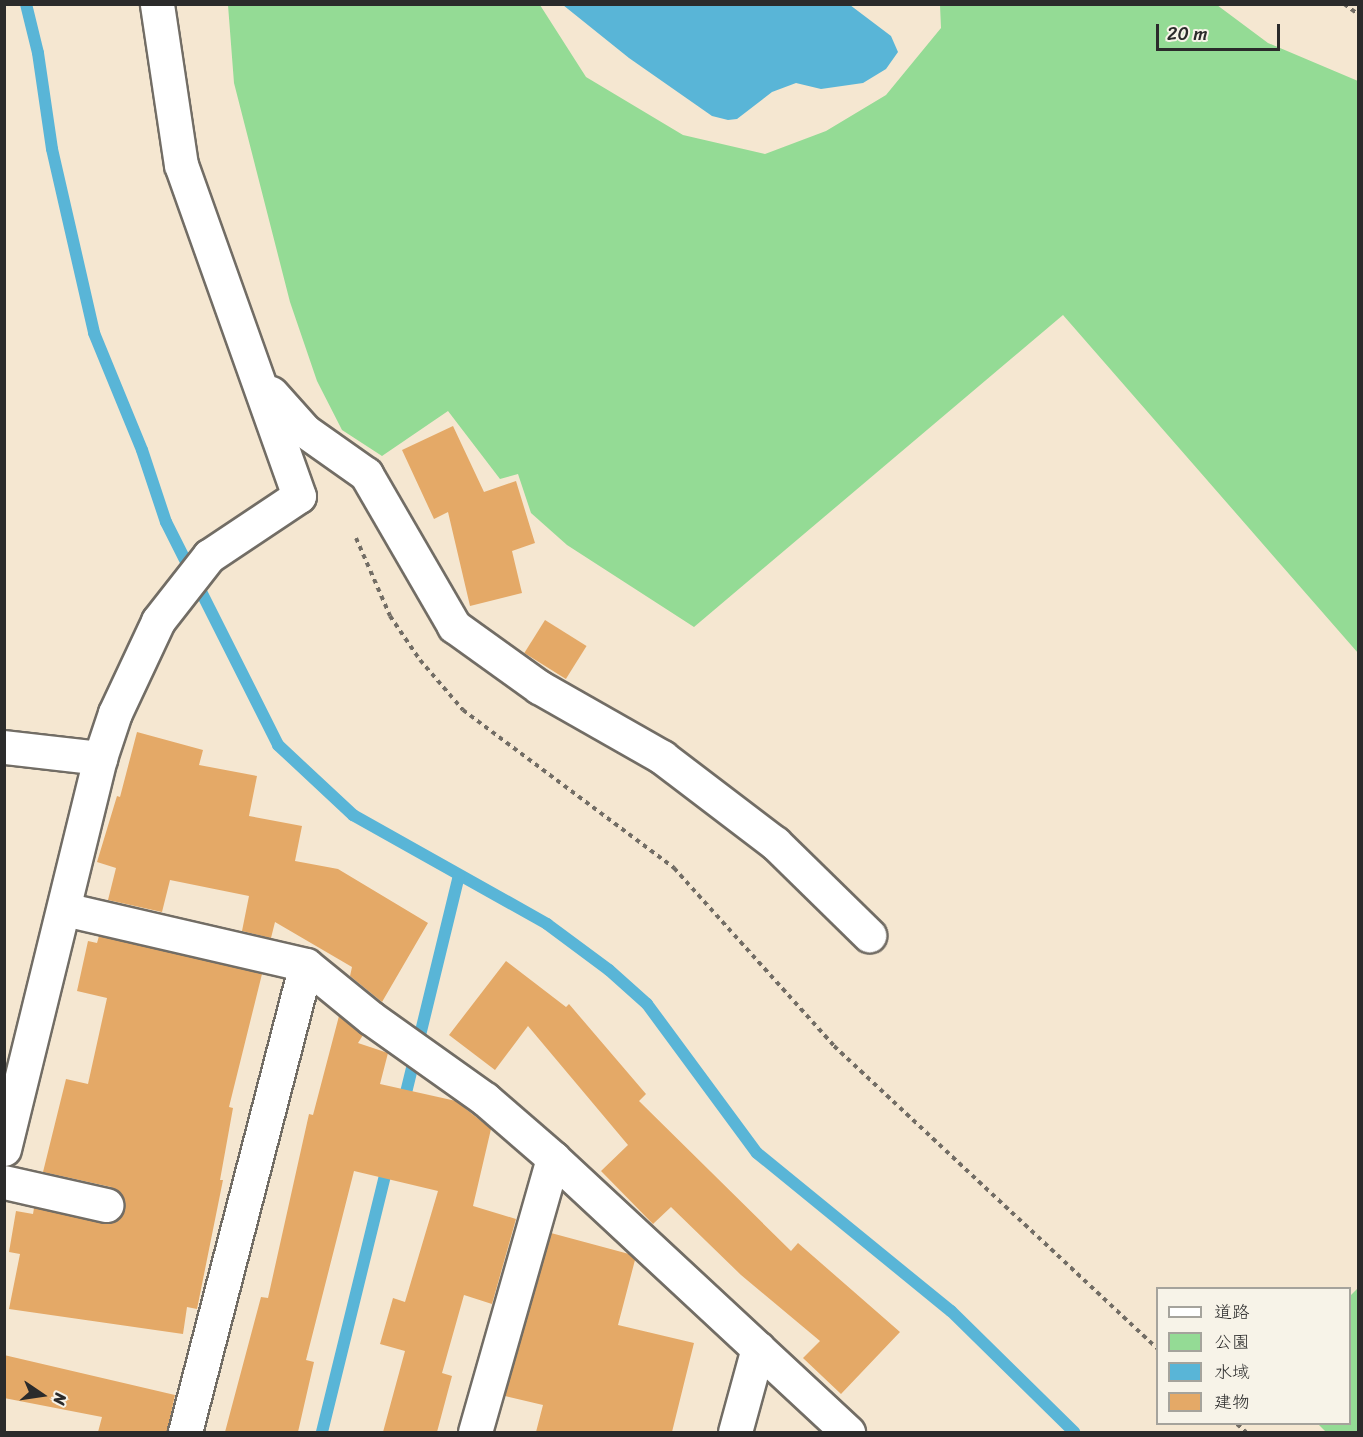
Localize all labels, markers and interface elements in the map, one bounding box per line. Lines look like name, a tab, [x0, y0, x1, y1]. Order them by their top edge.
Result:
scale bar	[1159, 12, 1284, 50]
text: 20 m	[1167, 18, 1207, 50]
legend	[1156, 1287, 1351, 1425]
text: 道路	[1214, 1296, 1250, 1328]
text: 公園	[1214, 1326, 1250, 1358]
text: 水域	[1214, 1356, 1250, 1388]
north arrow	[12, 1365, 72, 1425]
text: 建物	[1214, 1386, 1250, 1418]
text: N	[45, 1390, 75, 1408]

